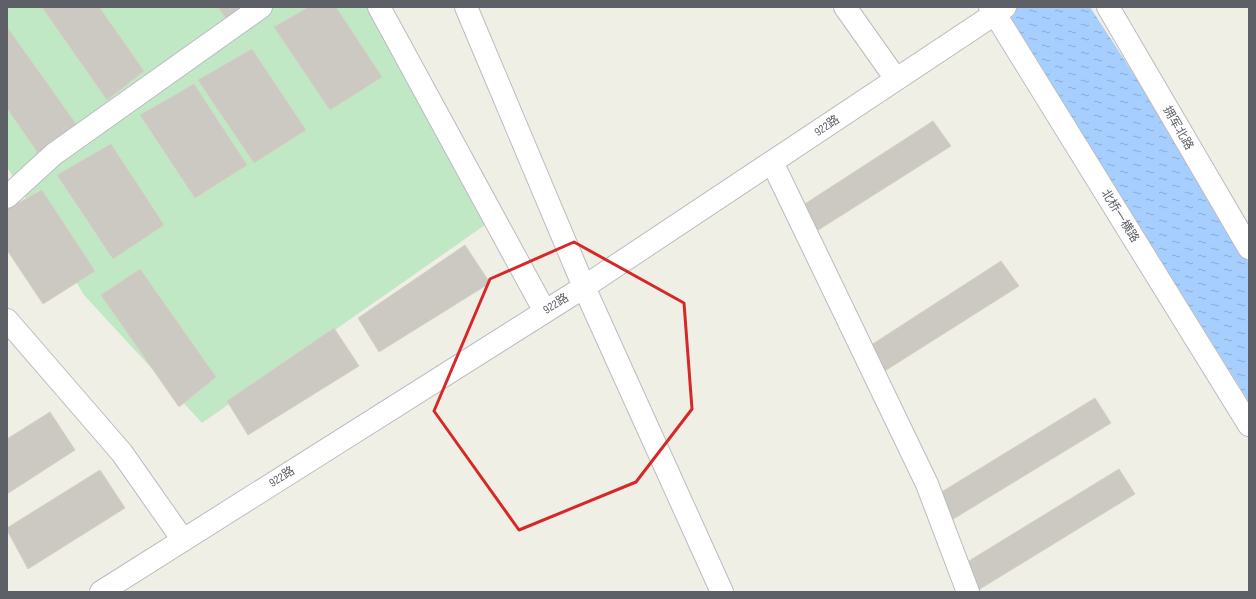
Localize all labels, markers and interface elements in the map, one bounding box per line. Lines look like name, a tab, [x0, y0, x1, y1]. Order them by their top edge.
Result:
street label: 拥军北路	[1160, 103, 1196, 153]
street label: 922路	[812, 112, 842, 140]
street label: 北桥一横路	[1098, 187, 1142, 245]
street label: 922路	[540, 290, 572, 318]
street label: 922路	[266, 463, 298, 491]

